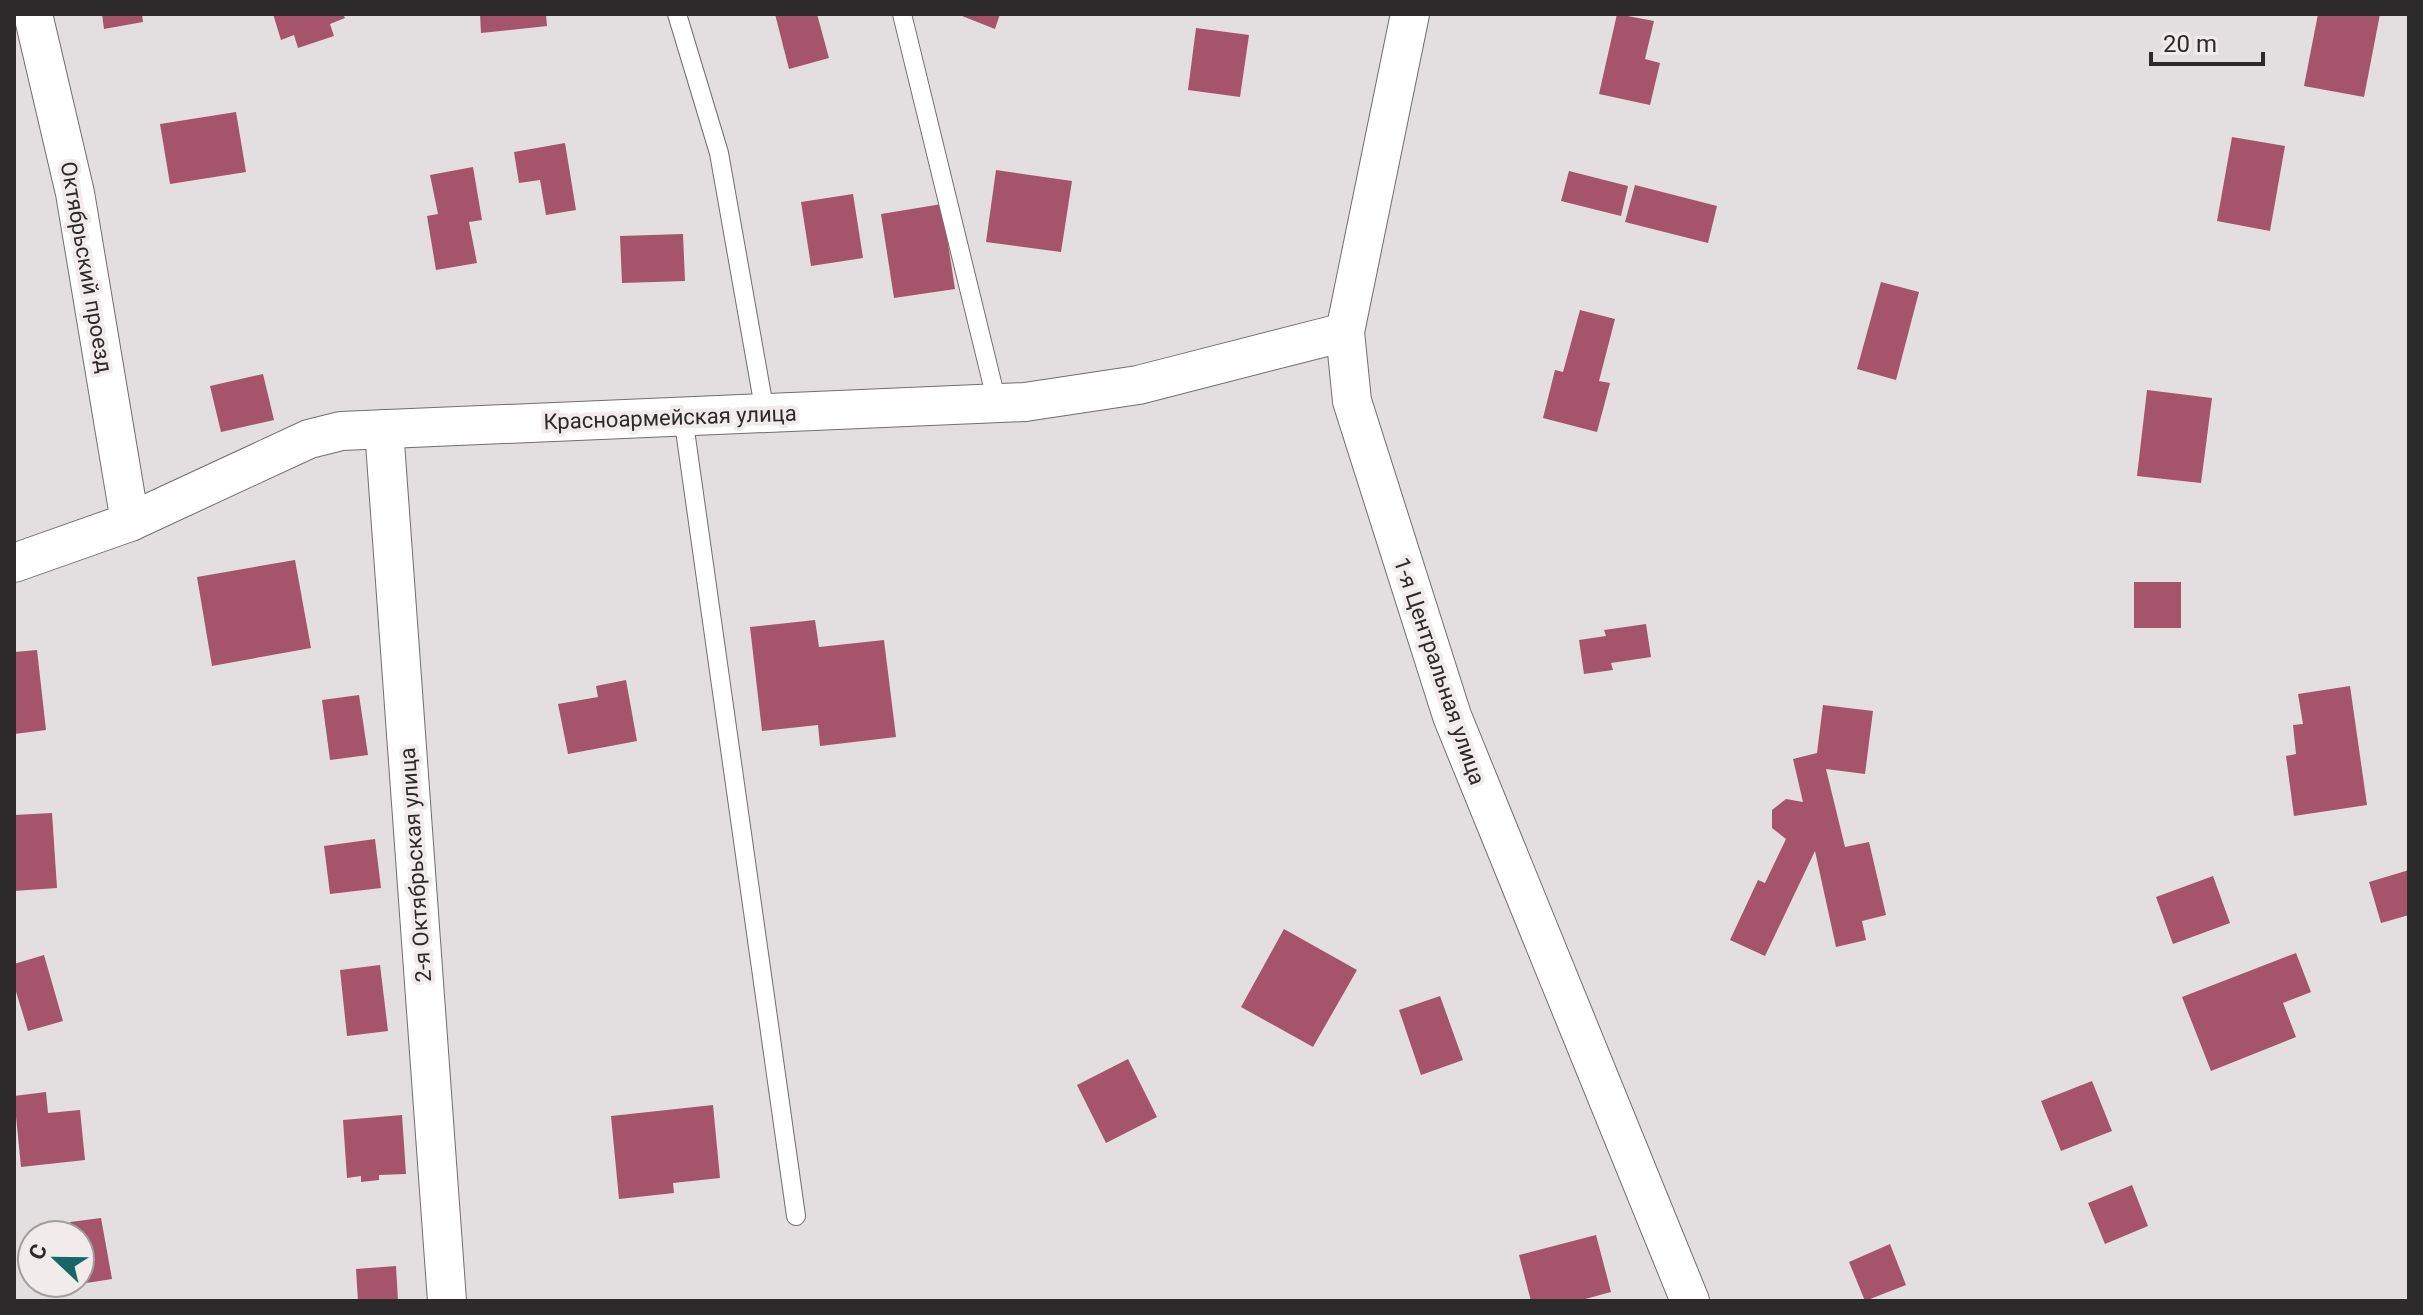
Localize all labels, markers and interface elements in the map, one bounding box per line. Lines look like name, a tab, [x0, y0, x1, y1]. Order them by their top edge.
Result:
scale bar	[2151, 16, 2263, 66]
text: 20 m	[2163, 30, 2217, 58]
street label: Октябрьский проезд	[56, 160, 117, 375]
street label: Красноармейская улица	[543, 401, 797, 434]
street label: 1-я Центральная улица	[1389, 554, 1490, 788]
street label: 2-я Октябрьская улица	[395, 747, 436, 983]
north arrow	[16, 1219, 96, 1299]
text: С	[24, 1240, 52, 1263]

